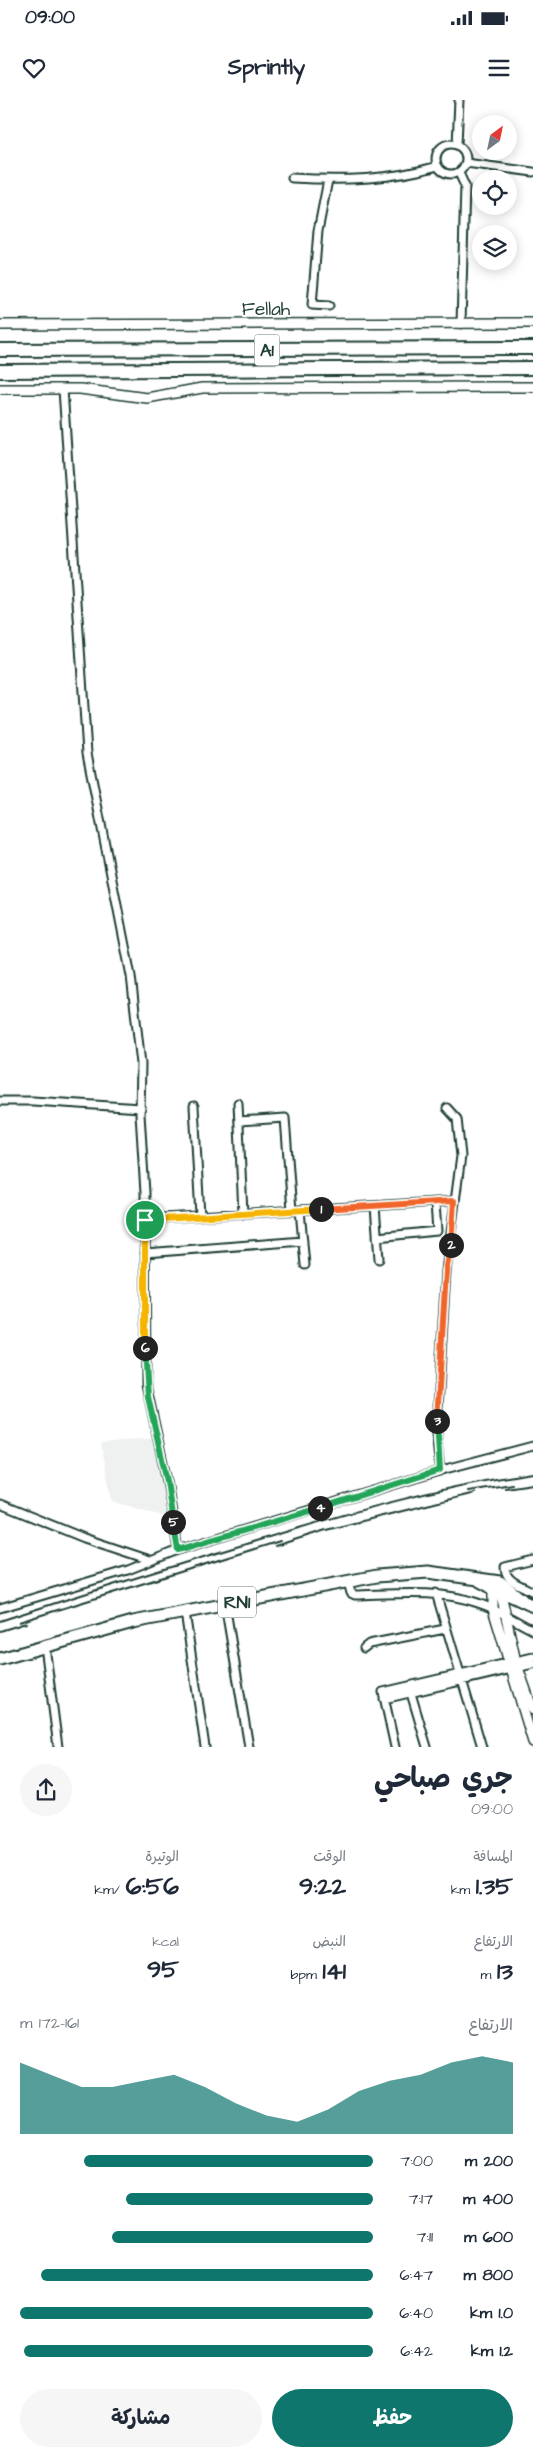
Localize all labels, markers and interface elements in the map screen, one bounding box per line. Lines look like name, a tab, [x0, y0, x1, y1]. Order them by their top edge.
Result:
text: 09:00	[25, 4, 75, 31]
text: Sprintly	[228, 52, 305, 83]
icon: heart	[20, 54, 48, 82]
icon: menu	[485, 54, 513, 82]
north arrow	[472, 115, 518, 160]
map controls	[472, 115, 517, 270]
button: locate	[472, 170, 517, 215]
button: layers	[472, 225, 517, 270]
street label: Fellah	[242, 296, 291, 323]
road number: A1	[254, 334, 280, 366]
pin: 1	[308, 1196, 334, 1222]
pin	[124, 1199, 166, 1241]
text: 1	[321, 1199, 322, 1219]
icon: arrive	[131, 1206, 159, 1234]
pin: 2	[438, 1232, 464, 1258]
text: 2	[447, 1235, 456, 1255]
pin: 6	[132, 1336, 158, 1360]
text: 6	[141, 1338, 150, 1358]
pin: 3	[424, 1408, 450, 1434]
text: 3	[434, 1411, 441, 1431]
pin: 4	[308, 1496, 332, 1520]
text: 4	[316, 1498, 325, 1518]
pin: 5	[160, 1510, 186, 1534]
text: 5	[169, 1512, 178, 1532]
road number: RN1	[218, 1586, 256, 1618]
text: جري صباحي	[374, 1759, 513, 1798]
button: share	[20, 1764, 72, 1816]
text: 09:00	[471, 1798, 513, 1820]
text: الوتيرة	[145, 1847, 179, 1867]
text: الوقت	[313, 1847, 346, 1867]
text: المسافة	[473, 1847, 513, 1867]
text: 6:56	[126, 1869, 179, 1904]
text: 9:22	[299, 1869, 346, 1904]
text: 1.35	[476, 1869, 513, 1904]
text: /km	[94, 1880, 126, 1900]
text: km	[451, 1880, 476, 1900]
text: kcal	[152, 1932, 179, 1952]
text: النبض	[313, 1932, 346, 1952]
text: الارتفاع	[474, 1932, 513, 1952]
text: 95	[147, 1952, 179, 1987]
text: 141	[323, 1954, 346, 1989]
text: 13	[497, 1954, 513, 1989]
text: bpm	[290, 1965, 323, 1985]
text: m	[481, 1965, 497, 1985]
text: 161–172 m	[20, 2012, 79, 2034]
text: الارتفاع	[468, 2014, 513, 2036]
text: 7:00	[400, 2150, 433, 2172]
text: 200 m	[465, 2150, 513, 2172]
text: 7:17	[409, 2188, 433, 2210]
text: 400 m	[463, 2188, 513, 2210]
text: 7:11	[416, 2226, 433, 2248]
text: 600 m	[464, 2226, 513, 2248]
text: 6:47	[400, 2264, 433, 2286]
text: 800 m	[464, 2264, 513, 2286]
text: 6:40	[399, 2302, 433, 2324]
text: 1.0 km	[470, 2302, 513, 2324]
text: 6:42	[400, 2340, 433, 2362]
text: 1.2 km	[471, 2340, 513, 2362]
button: مشاركة	[20, 2389, 262, 2447]
button: حفظ	[272, 2389, 513, 2447]

